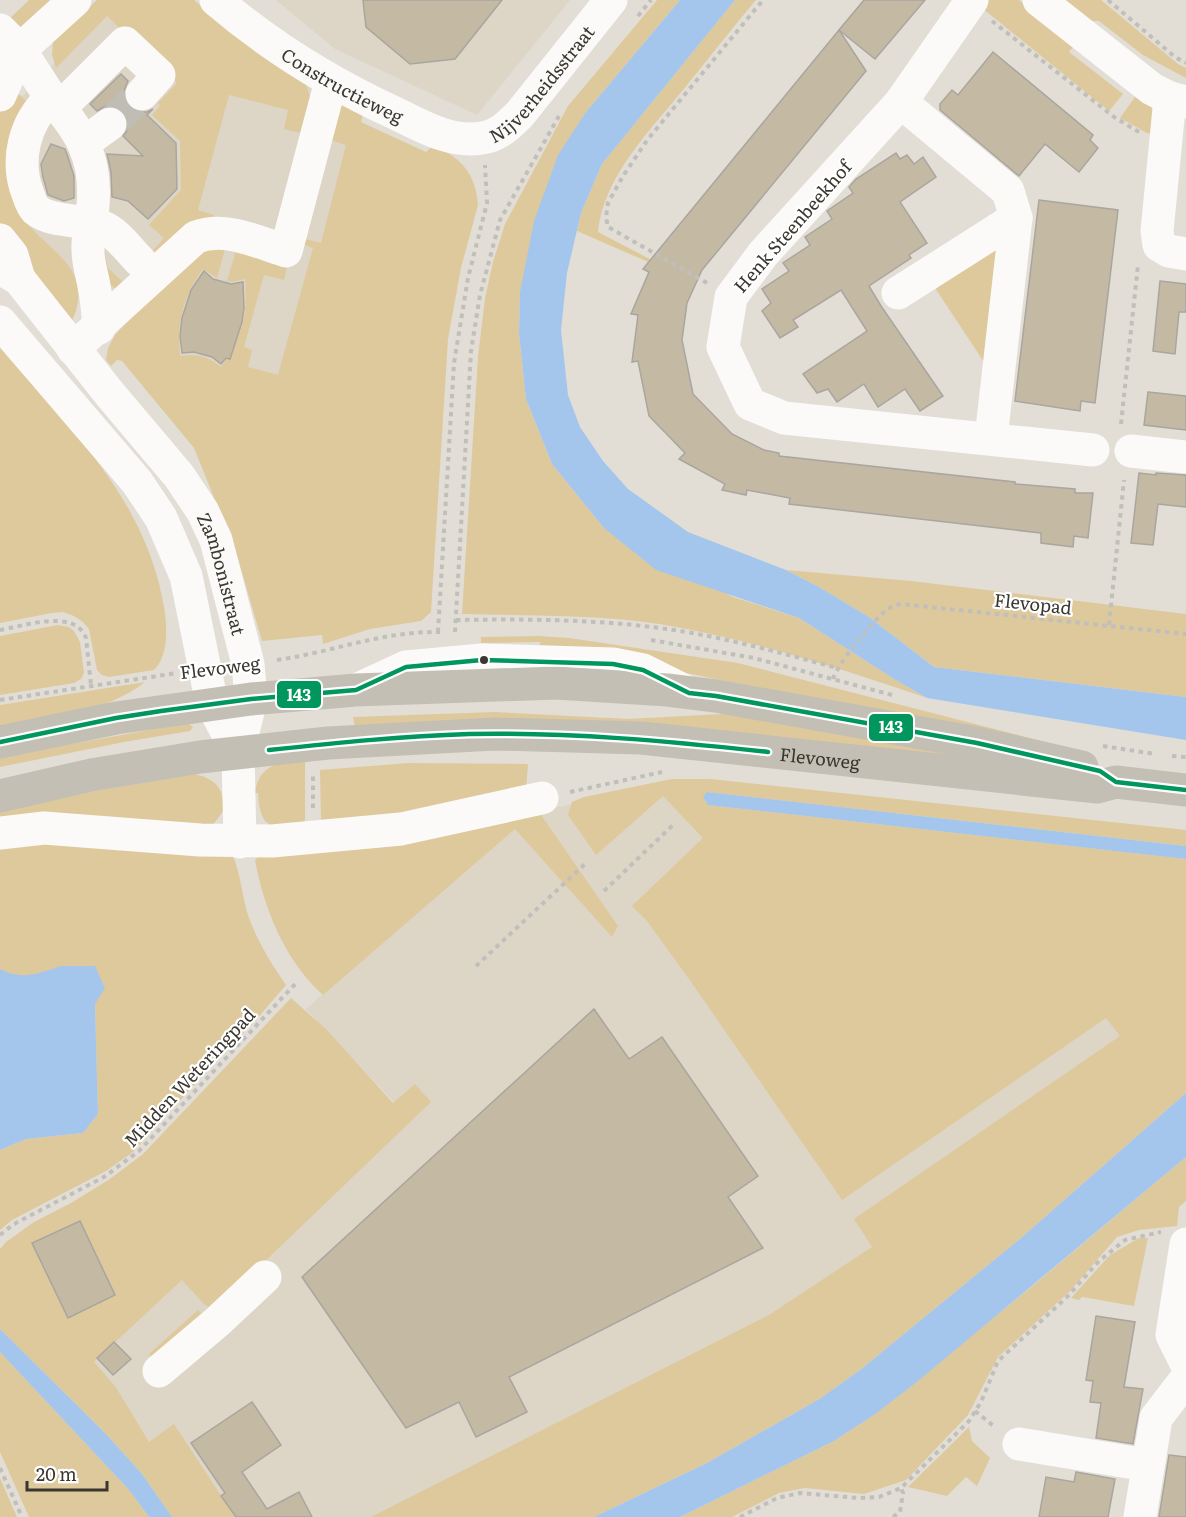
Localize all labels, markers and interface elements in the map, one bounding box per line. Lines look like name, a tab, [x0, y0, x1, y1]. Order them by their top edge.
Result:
street label: Nijverheidsstraat	[484, 18, 600, 149]
street label: Constructieweg	[277, 40, 409, 129]
street label: Henk Steenbeekhof	[727, 152, 859, 298]
street label: Zambonistraat	[191, 508, 254, 639]
street label: Flevopad	[993, 586, 1073, 620]
street label: Flevoweg	[178, 649, 263, 685]
unlabelled marker	[478, 654, 490, 666]
line badge: 143	[276, 680, 322, 709]
text: 143	[287, 682, 311, 706]
line badge: 143	[868, 713, 914, 742]
text: 143	[879, 714, 903, 738]
street label: Flevoweg	[778, 739, 863, 775]
street label: Midden Weteringpad	[117, 1001, 261, 1153]
scale bar	[27, 1454, 106, 1492]
text: 20 m	[36, 1460, 77, 1487]

